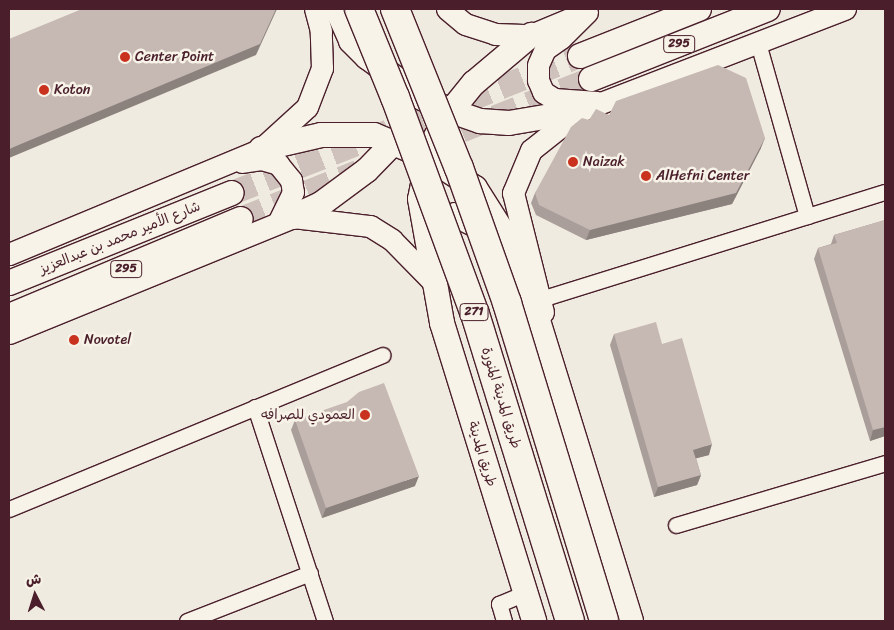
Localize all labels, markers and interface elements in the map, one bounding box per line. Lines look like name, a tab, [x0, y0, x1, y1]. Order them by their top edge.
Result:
road number: 295	[663, 34, 695, 54]
place label: Center Point	[135, 49, 214, 65]
marker: Center Point	[119, 51, 131, 63]
place label: Koton	[54, 82, 90, 98]
marker: Koton	[38, 84, 50, 96]
place label: Naizak	[583, 154, 625, 170]
marker: Naizak	[567, 156, 579, 168]
place label: AlHefni Center	[656, 168, 750, 184]
marker: AlHefni Center	[640, 170, 652, 182]
street label: شارع الأمير محمد بن عبدالعزيز	[37, 198, 203, 278]
road number: 295	[110, 260, 142, 278]
road number: 271	[459, 302, 489, 322]
place label: Novotel	[84, 332, 131, 348]
marker: Novotel	[68, 334, 80, 346]
street label: طريق المدينة المنورة	[478, 345, 524, 451]
place label: العمودي للصرافه	[261, 407, 355, 423]
marker: العمودي للصرافه	[359, 409, 371, 421]
street label: طريق المدينة	[464, 419, 500, 489]
text: ش	[25, 566, 42, 593]
north arrow	[10, 570, 60, 620]

